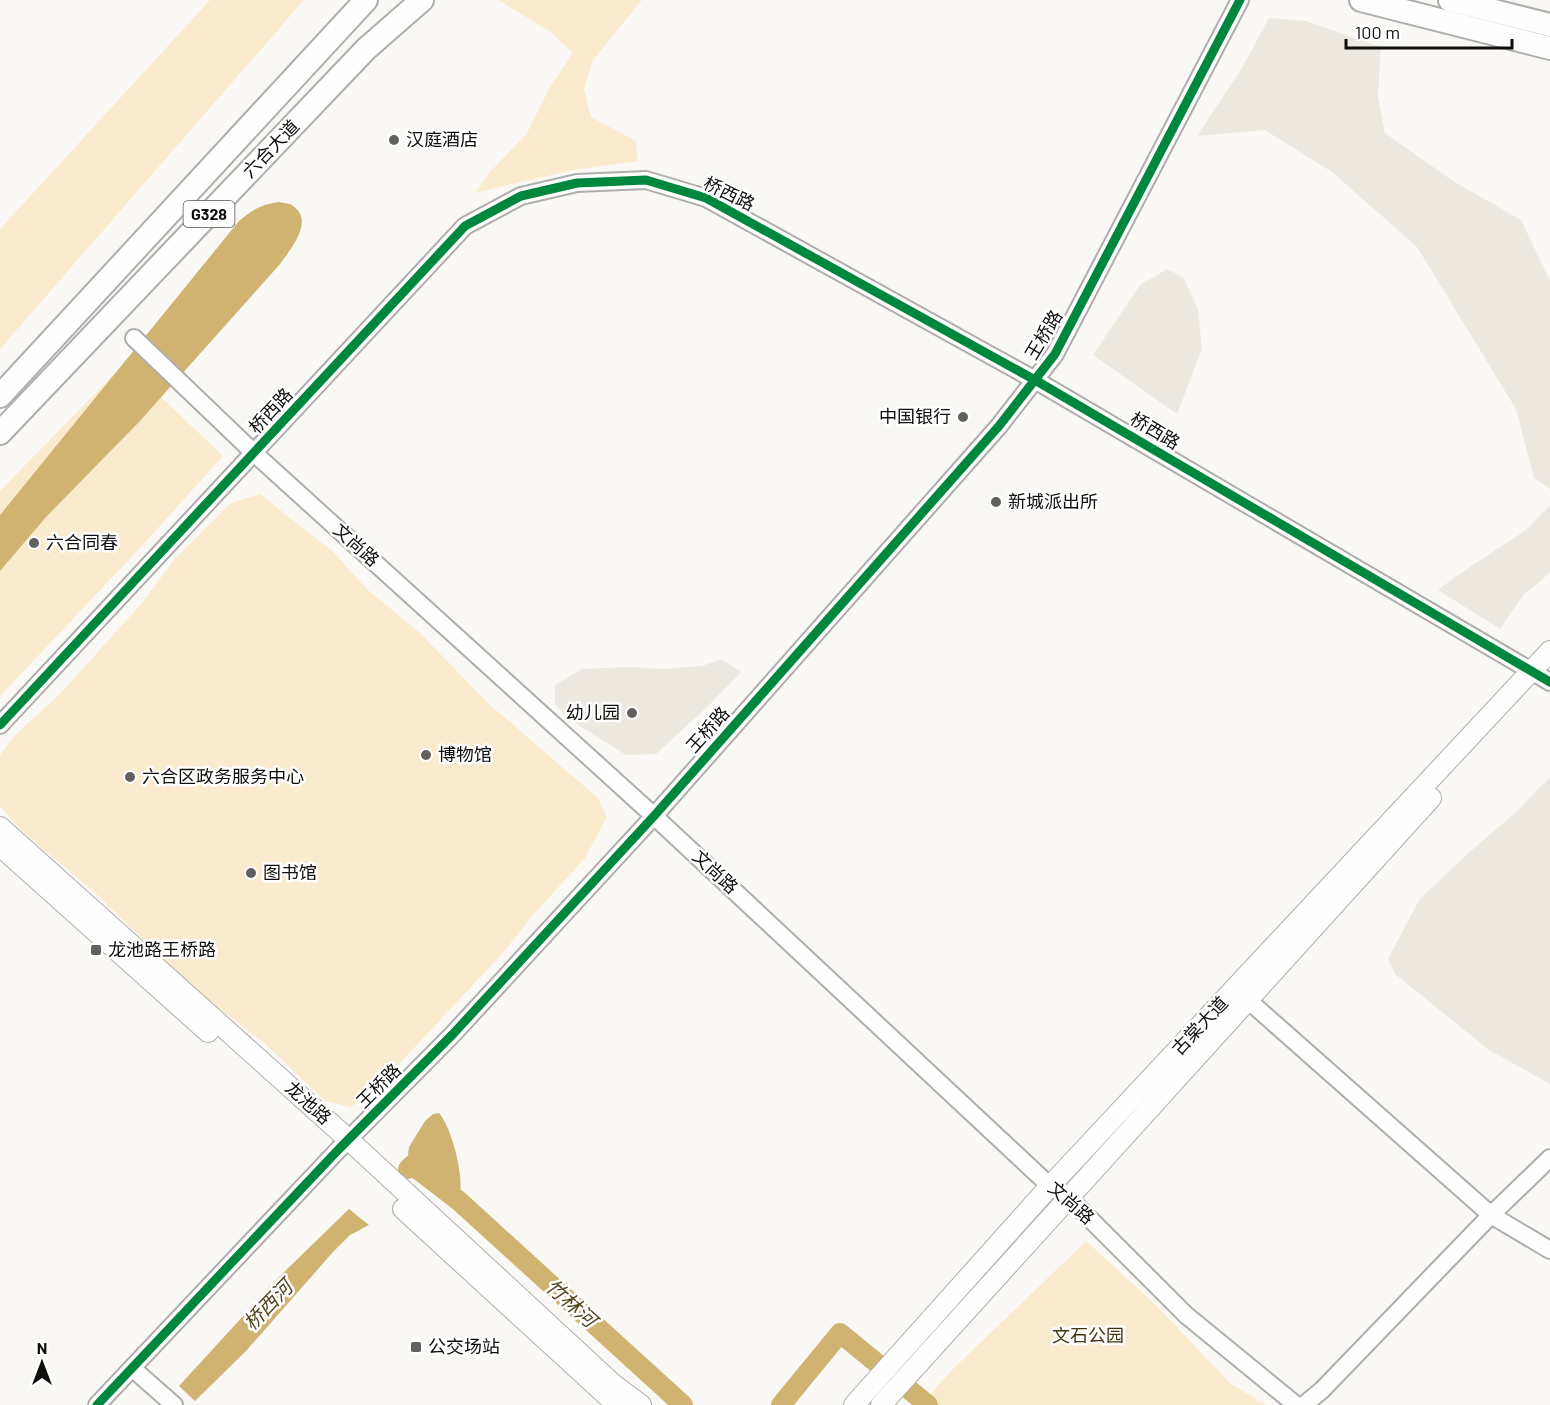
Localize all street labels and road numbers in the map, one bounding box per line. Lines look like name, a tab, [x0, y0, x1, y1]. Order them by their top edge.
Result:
street label: 六合大道	[237, 115, 303, 182]
street label: 桥西路	[700, 171, 759, 215]
road number: G328	[184, 201, 234, 227]
street label: 王桥路	[1020, 306, 1066, 363]
street label: 桥西路	[244, 383, 297, 438]
street label: 桥西路	[1127, 407, 1184, 453]
street label: 文尚路	[329, 518, 384, 570]
street label: 王桥路	[681, 702, 733, 757]
street label: 文尚路	[688, 845, 743, 898]
street label: 古棠大道	[1167, 991, 1232, 1059]
street label: 王桥路	[351, 1058, 405, 1112]
street label: 龙池路	[281, 1076, 336, 1128]
street label: 文尚路	[1044, 1176, 1099, 1228]

